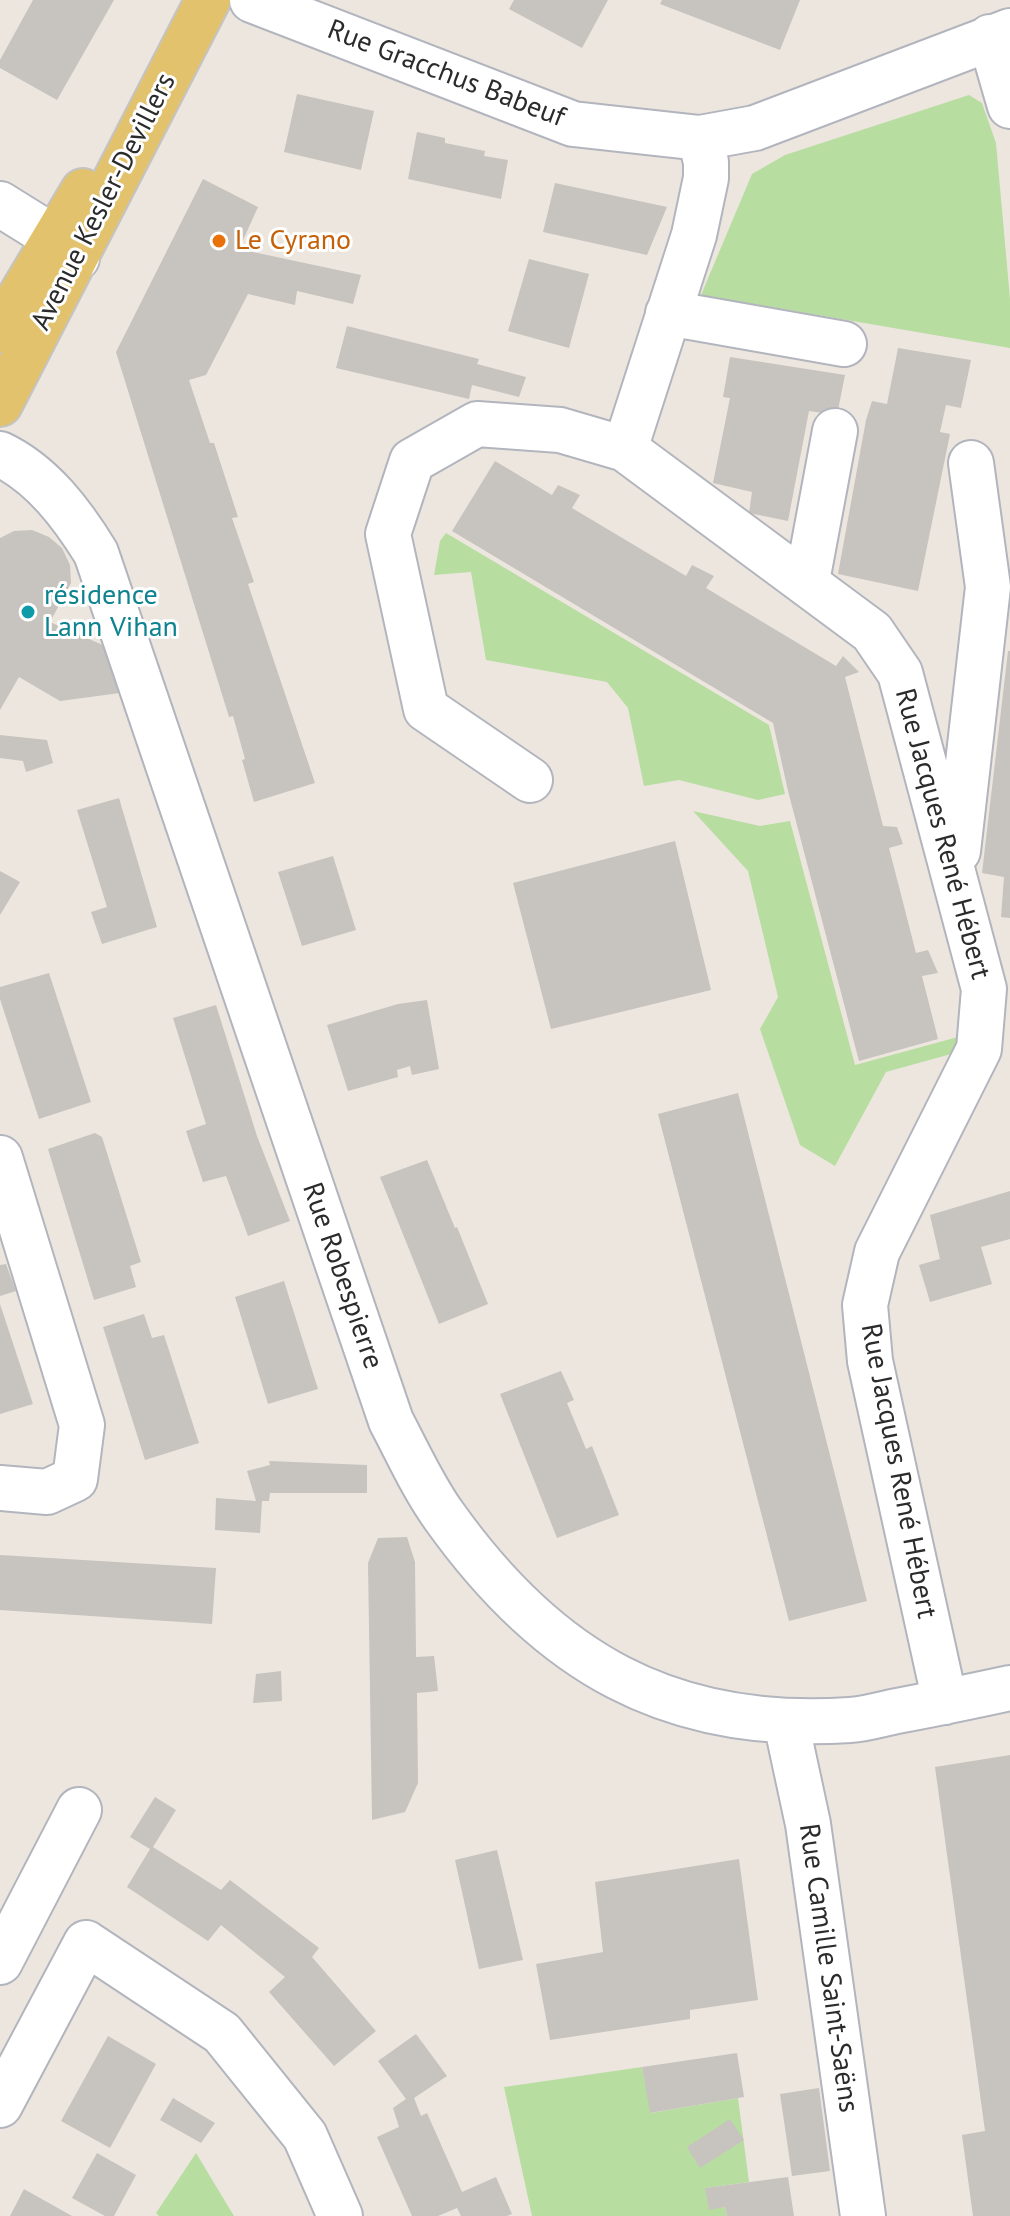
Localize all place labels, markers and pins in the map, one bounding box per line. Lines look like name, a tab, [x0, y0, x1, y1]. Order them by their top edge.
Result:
place label: Le Cyrano	[235, 224, 351, 258]
marker: Le Cyrano	[210, 232, 228, 250]
place label: résidence Lann Vihan	[44, 579, 178, 645]
marker: résidence Lann Vihan	[19, 603, 37, 621]

